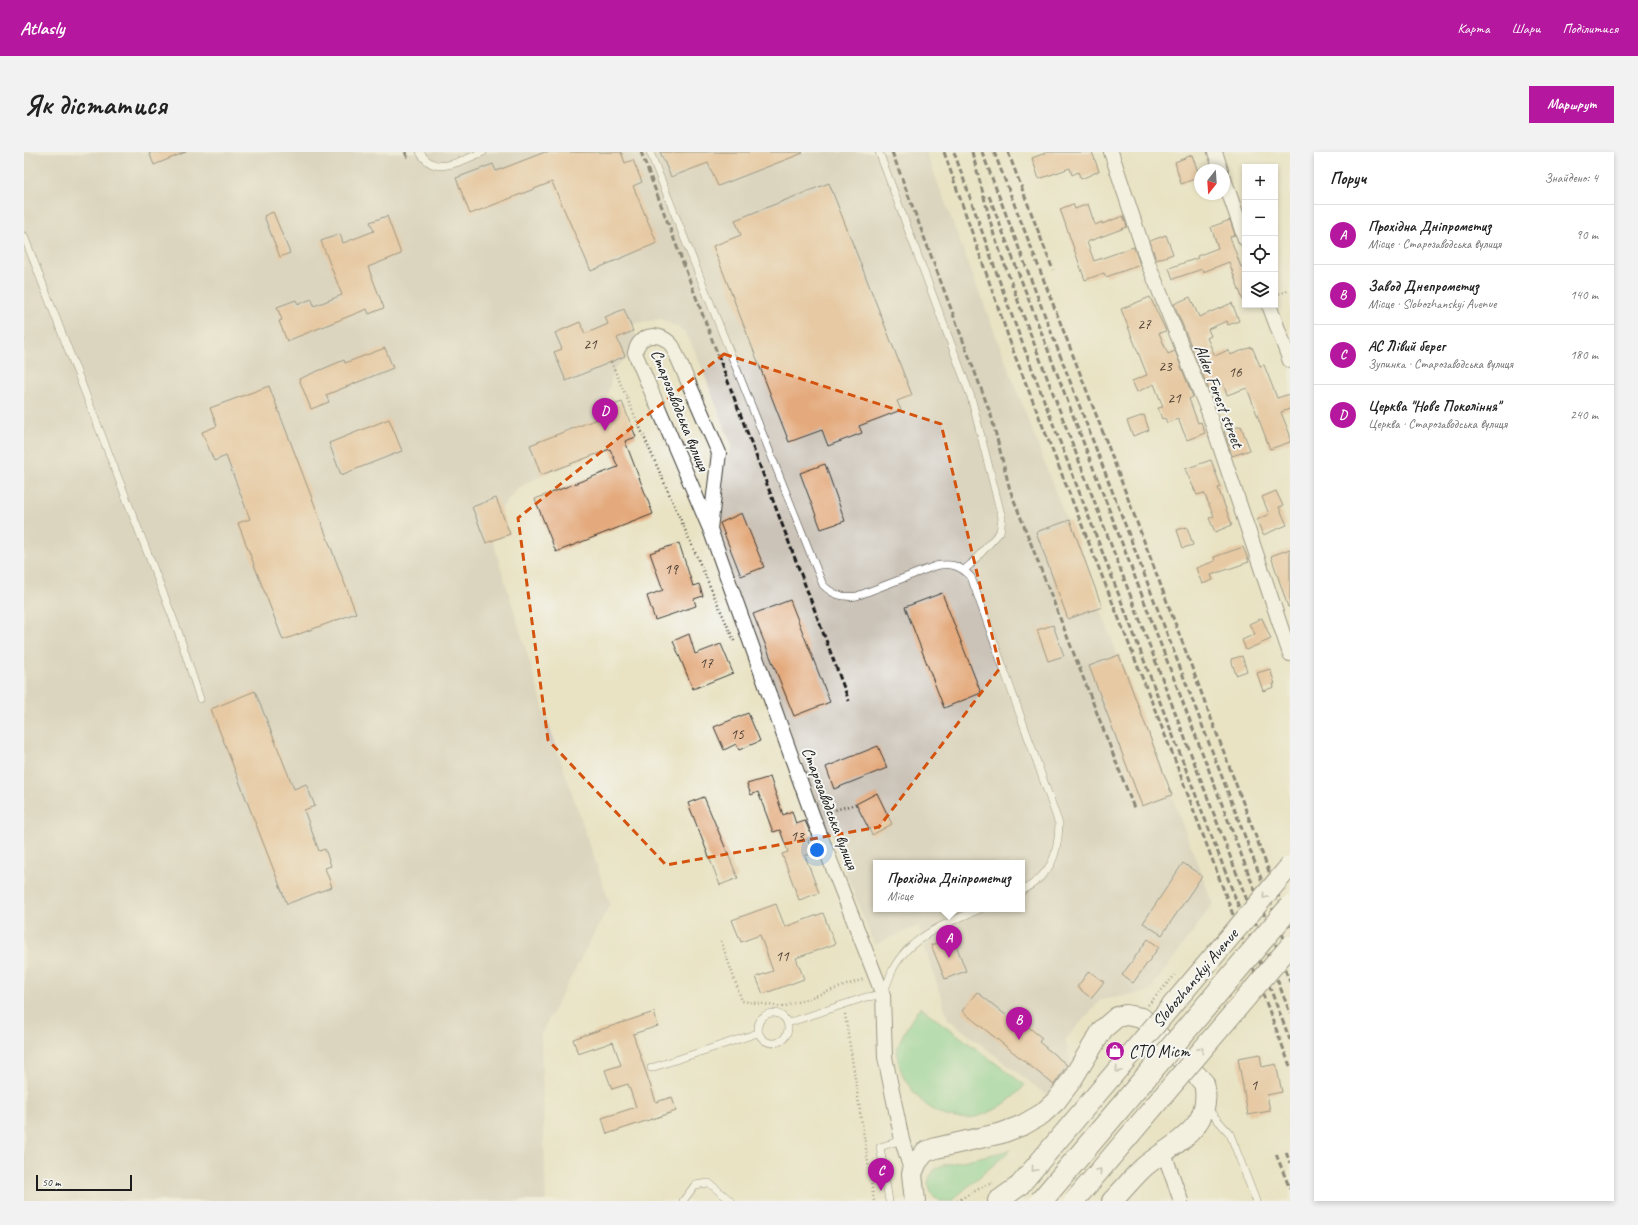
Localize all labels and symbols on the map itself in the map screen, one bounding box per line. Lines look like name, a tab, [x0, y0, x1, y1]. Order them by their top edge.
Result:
north arrow	[1194, 164, 1230, 200]
house number: 27	[1137, 315, 1152, 334]
house number: 21	[583, 335, 598, 354]
street label: Alder Forest street	[1190, 342, 1249, 453]
street label: Старозаводська вулиця	[646, 346, 715, 475]
house number: 23	[1158, 357, 1173, 376]
house number: 16	[1228, 363, 1243, 382]
house number: 21	[1167, 389, 1182, 408]
pin: D	[592, 398, 618, 431]
house number: 19	[664, 560, 679, 579]
house number: 17	[699, 654, 714, 673]
house number: 15	[730, 725, 745, 744]
street label: Старозаводська вулиця	[797, 744, 864, 874]
house number: 13	[790, 827, 805, 846]
your location	[807, 840, 827, 860]
one-way arrow	[1262, 891, 1269, 898]
street label: Slobozhanskyi Avenue	[1147, 923, 1244, 1032]
pin: A	[936, 925, 962, 958]
house number: 11	[775, 947, 790, 966]
pin: B	[1006, 1007, 1032, 1040]
shop icon: СТО Міст	[1104, 1040, 1126, 1062]
place label: СТО Міст	[1129, 1041, 1191, 1062]
one-way arrow	[1197, 1048, 1204, 1055]
one-way arrow	[1115, 1065, 1122, 1072]
house number: 1	[1251, 1076, 1259, 1095]
pin: C	[868, 1158, 894, 1191]
one-way arrow	[1031, 1164, 1038, 1171]
one-way arrow	[1095, 1169, 1102, 1176]
scale bar	[36, 1173, 132, 1192]

